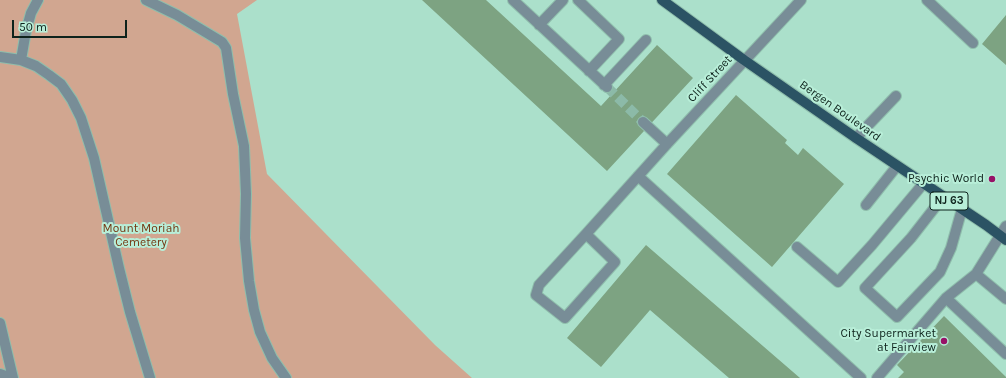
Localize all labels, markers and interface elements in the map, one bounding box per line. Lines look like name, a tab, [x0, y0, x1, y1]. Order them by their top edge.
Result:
scale bar	[14, 12, 129, 38]
text: 50 m	[19, 20, 47, 34]
street label: Cliff Street	[685, 53, 735, 105]
street label: Bergen Boulevard	[797, 78, 883, 144]
place label: Psychic World	[908, 172, 984, 186]
marker: Psychic World	[987, 174, 997, 184]
road number: NJ 63	[930, 192, 968, 210]
park label: Mount Moriah Cemetery	[102, 222, 180, 250]
place label: City Supermarket at Fairview	[840, 327, 936, 355]
marker: City Supermarket at Fairview	[939, 336, 949, 346]

